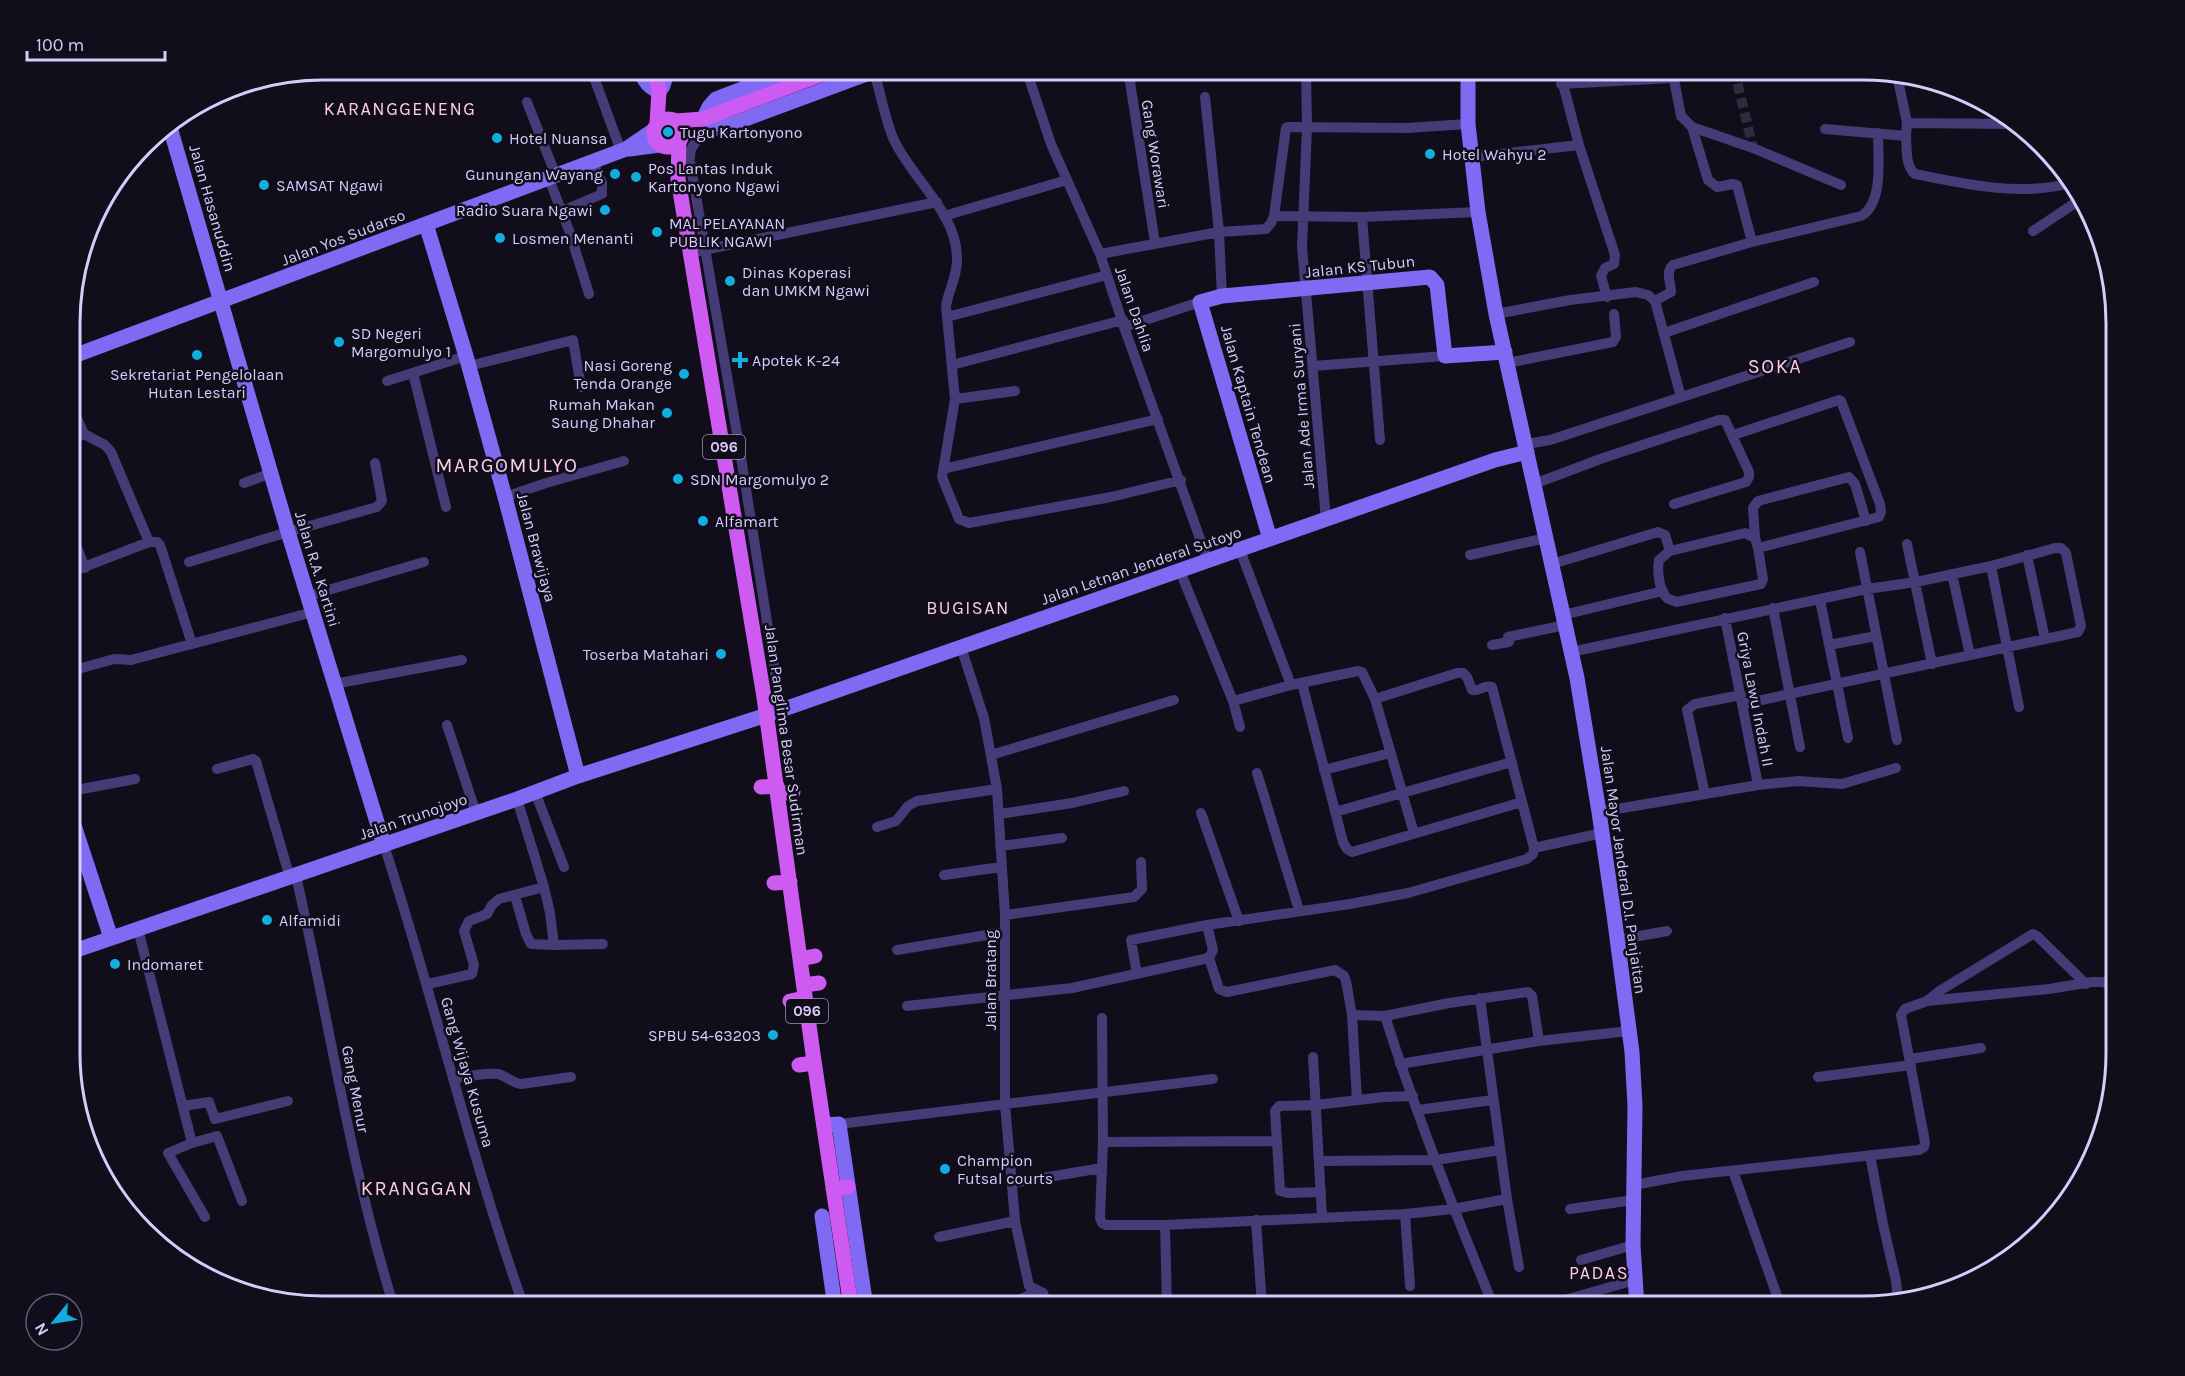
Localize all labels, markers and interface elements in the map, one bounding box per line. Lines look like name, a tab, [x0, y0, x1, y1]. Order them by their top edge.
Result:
scale bar	[27, 24, 165, 62]
text: 100 m	[36, 34, 84, 56]
district label: KARANGGENENG	[324, 98, 476, 120]
street label: Gang Worawari	[1138, 98, 1173, 210]
place label: Tugu Kartonyono	[680, 123, 802, 142]
marker: Tugu Kartonyono	[661, 125, 675, 139]
place label: Hotel Nuansa	[509, 129, 607, 148]
marker: Hotel Nuansa	[490, 131, 504, 145]
street label: Jalan Hasanuddin	[185, 142, 240, 274]
place label: Hotel Wahyu 2	[1442, 145, 1546, 164]
marker: Hotel Wahyu 2	[1423, 147, 1437, 161]
place label: Pos Lantas Induk Kartonyono Ngawi	[648, 159, 780, 196]
place label: Gunungan Wayang	[465, 165, 603, 184]
marker: Gunungan Wayang	[608, 167, 622, 181]
marker: Pos Lantas Induk Kartonyono Ngawi	[629, 170, 643, 184]
place label: SAMSAT Ngawi	[276, 176, 384, 195]
marker: SAMSAT Ngawi	[257, 178, 271, 192]
place label: Radio Suara Ngawi	[456, 201, 593, 220]
marker: Radio Suara Ngawi	[598, 203, 612, 217]
street label: Jalan Yos Sudarso	[278, 205, 408, 270]
place label: MAL PELAYANAN PUBLIK NGAWI	[669, 214, 785, 251]
marker: MAL PELAYANAN PUBLIK NGAWI	[650, 225, 664, 239]
place label: Losmen Menanti	[512, 229, 634, 248]
marker: Losmen Menanti	[493, 231, 507, 245]
street label: Jalan KS Tubun	[1304, 251, 1416, 282]
place label: Dinas Koperasi dan UMKM Ngawi	[742, 263, 870, 300]
street label: Jalan Dahlia	[1111, 264, 1158, 354]
marker: Dinas Koperasi dan UMKM Ngawi	[723, 274, 737, 288]
street label: Jalan Ade Irma Suryani	[1285, 322, 1318, 490]
street label: Jalan Kaptain Tendean	[1217, 323, 1280, 485]
place label: SD Negeri Margomulyo 1	[351, 324, 451, 361]
marker: SD Negeri Margomulyo 1	[332, 335, 346, 349]
marker: Sekretariat Pengelolaan Hutan Lestari	[190, 348, 204, 362]
place label: Apotek K-24	[752, 351, 840, 370]
marker: Apotek K-24	[733, 353, 747, 367]
district label: SOKA	[1748, 355, 1802, 378]
place label: Nasi Goreng Tenda Orange	[573, 356, 672, 393]
place label: Sekretariat Pengelolaan Hutan Lestari	[110, 365, 284, 402]
marker: Nasi Goreng Tenda Orange	[677, 367, 691, 381]
place label: Rumah Makan Saung Dhahar	[548, 395, 655, 432]
marker: Rumah Makan Saung Dhahar	[660, 406, 674, 420]
road number: 096	[703, 435, 745, 459]
district label: MARGOMULYO	[436, 454, 579, 477]
place label: SDN Margomulyo 2	[690, 470, 829, 489]
marker: SDN Margomulyo 2	[671, 472, 685, 486]
street label: Jalan Brawijaya	[513, 490, 560, 604]
street label: Jalan R.A. Kartini	[291, 509, 344, 629]
place label: Alfamart	[715, 512, 779, 531]
marker: Alfamart	[696, 514, 710, 528]
street label: Jalan Letnan Jenderal Sutoyo	[1038, 522, 1244, 609]
district label: BUGISAN	[926, 597, 1010, 619]
street label: Jalan Panglima Besar Sudirman	[761, 623, 812, 857]
street label: Griya Lawu Indah II	[1733, 630, 1778, 768]
place label: Toserba Matahari	[583, 645, 709, 664]
marker: Toserba Matahari	[714, 647, 728, 661]
street label: Jalan Mayor Jenderal D.I. Panjaitan	[1597, 745, 1650, 995]
street label: Jalan Trunojoyo	[357, 789, 470, 844]
place label: Alfamidi	[279, 911, 341, 930]
marker: Alfamidi	[260, 913, 274, 927]
street label: Jalan Bratang	[981, 930, 1000, 1030]
place label: Indomaret	[127, 955, 203, 974]
marker: Indomaret	[108, 957, 122, 971]
street label: Gang Wijaya Kusuma	[437, 995, 498, 1150]
road number: 096	[786, 999, 828, 1023]
place label: SPBU 54-63203	[648, 1026, 761, 1045]
marker: SPBU 54-63203	[766, 1028, 780, 1042]
street label: Gang Menur	[338, 1044, 373, 1135]
place label: Champion Futsal courts	[957, 1151, 1053, 1188]
marker: Champion Futsal courts	[938, 1162, 952, 1176]
district label: KRANGGAN	[361, 1177, 473, 1200]
district label: PADAS	[1569, 1262, 1629, 1284]
north arrow	[24, 1292, 84, 1352]
text: N	[30, 1320, 53, 1339]

